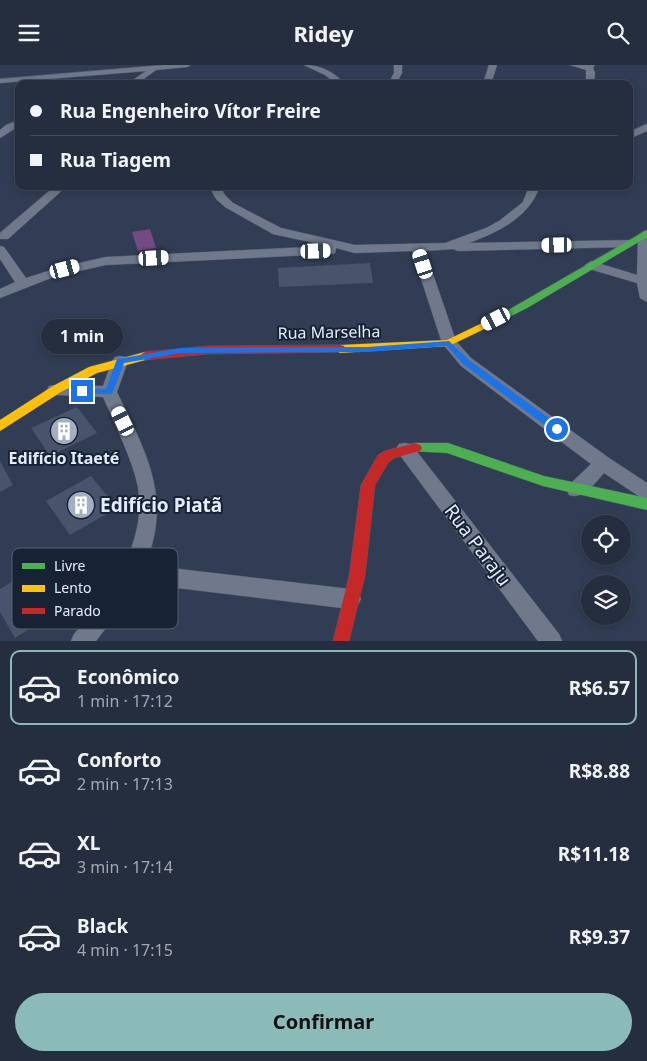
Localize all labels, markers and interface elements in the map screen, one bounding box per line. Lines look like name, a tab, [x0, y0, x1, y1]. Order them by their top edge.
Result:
text: Ridey	[293, 18, 354, 48]
icon: menu	[15, 19, 43, 47]
icon: search	[604, 19, 632, 47]
text: Rua Engenheiro Vítor Freire	[60, 98, 321, 124]
text: Rua Tiagem	[60, 147, 171, 173]
car	[541, 237, 572, 253]
car	[300, 243, 331, 259]
car	[411, 247, 434, 281]
car	[138, 250, 169, 266]
car	[48, 258, 81, 280]
car	[479, 306, 512, 332]
callout: 1 min	[41, 319, 123, 353]
street label: Rua Marselha	[277, 320, 381, 344]
text: 1 min	[60, 325, 104, 347]
route end	[71, 380, 93, 402]
car	[109, 404, 136, 438]
building icon: Edifício Itaeté	[49, 416, 79, 446]
route start	[546, 418, 568, 440]
place label: Edifício Itaeté	[9, 447, 119, 469]
building icon: Edifício Piatã	[66, 490, 96, 520]
place label: Edifício Piatã	[100, 492, 222, 518]
street label: Rua Paraju	[439, 499, 517, 591]
map controls	[581, 515, 631, 625]
button: locate	[581, 515, 631, 565]
legend	[12, 548, 178, 629]
text: Livre	[54, 556, 86, 575]
button: layers	[581, 575, 631, 625]
text: Lento	[54, 578, 91, 597]
text: Parado	[54, 601, 101, 620]
text: Econômico	[77, 664, 179, 690]
icon: car	[17, 665, 62, 710]
text: R$6.57	[569, 675, 630, 701]
text: 1 min · 17:12	[77, 690, 173, 712]
text: Conforto	[77, 747, 161, 773]
icon: car	[17, 748, 62, 793]
text: R$8.88	[569, 758, 630, 784]
text: 2 min · 17:13	[77, 773, 173, 795]
text: XL	[77, 830, 100, 856]
icon: car	[17, 831, 62, 876]
text: R$11.18	[558, 841, 630, 867]
text: 3 min · 17:14	[77, 856, 173, 878]
text: Black	[77, 913, 128, 939]
icon: car	[17, 914, 62, 959]
text: R$9.37	[569, 924, 630, 950]
text: 4 min · 17:15	[77, 939, 173, 961]
button: Confirmar	[15, 993, 632, 1051]

